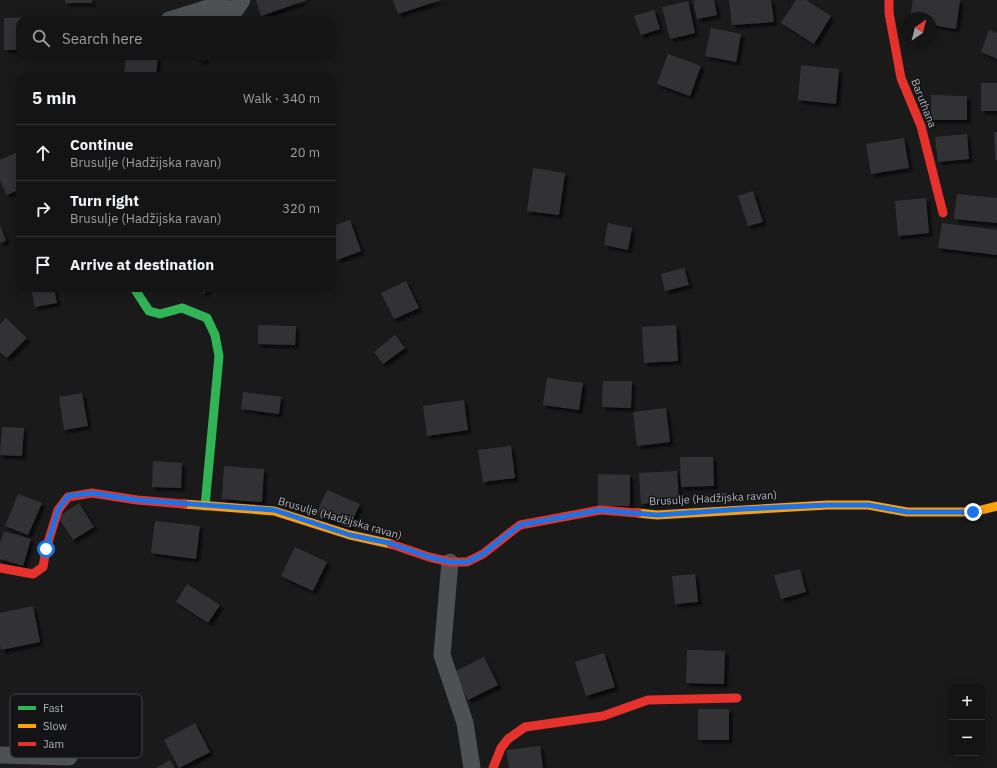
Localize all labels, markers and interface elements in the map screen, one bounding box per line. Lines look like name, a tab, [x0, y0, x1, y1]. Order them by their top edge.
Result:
north arrow	[901, 12, 937, 48]
search box	[16, 16, 336, 60]
icon: search	[30, 27, 52, 49]
text: Search here	[62, 29, 142, 48]
street label: Baruthana	[908, 76, 940, 130]
text: 5 min	[32, 87, 76, 109]
text: Walk · 340 m	[243, 90, 320, 107]
text: Continue	[70, 135, 134, 154]
icon: ahead	[32, 142, 54, 164]
text: 20 m	[290, 144, 320, 161]
text: Brusulje (Hadžijska ravan)	[70, 154, 222, 171]
text: Turn right	[70, 191, 139, 210]
icon: right	[32, 198, 54, 220]
text: 320 m	[282, 200, 320, 217]
text: Brusulje (Hadžijska ravan)	[70, 210, 222, 227]
icon: arrive	[32, 254, 54, 276]
text: Arrive at destination	[70, 255, 214, 274]
street label: Brusulje (Hadžijska ravan)	[649, 488, 777, 508]
street label: Brusulje (Hadžijska ravan)	[276, 494, 404, 542]
route end	[964, 503, 982, 521]
route start	[37, 540, 55, 558]
map controls	[949, 684, 985, 756]
button: +	[949, 684, 985, 720]
legend	[10, 694, 142, 758]
text: Fast	[43, 701, 64, 715]
text: Slow	[43, 719, 67, 733]
button: −	[949, 720, 985, 756]
text: Jam	[43, 737, 64, 751]

